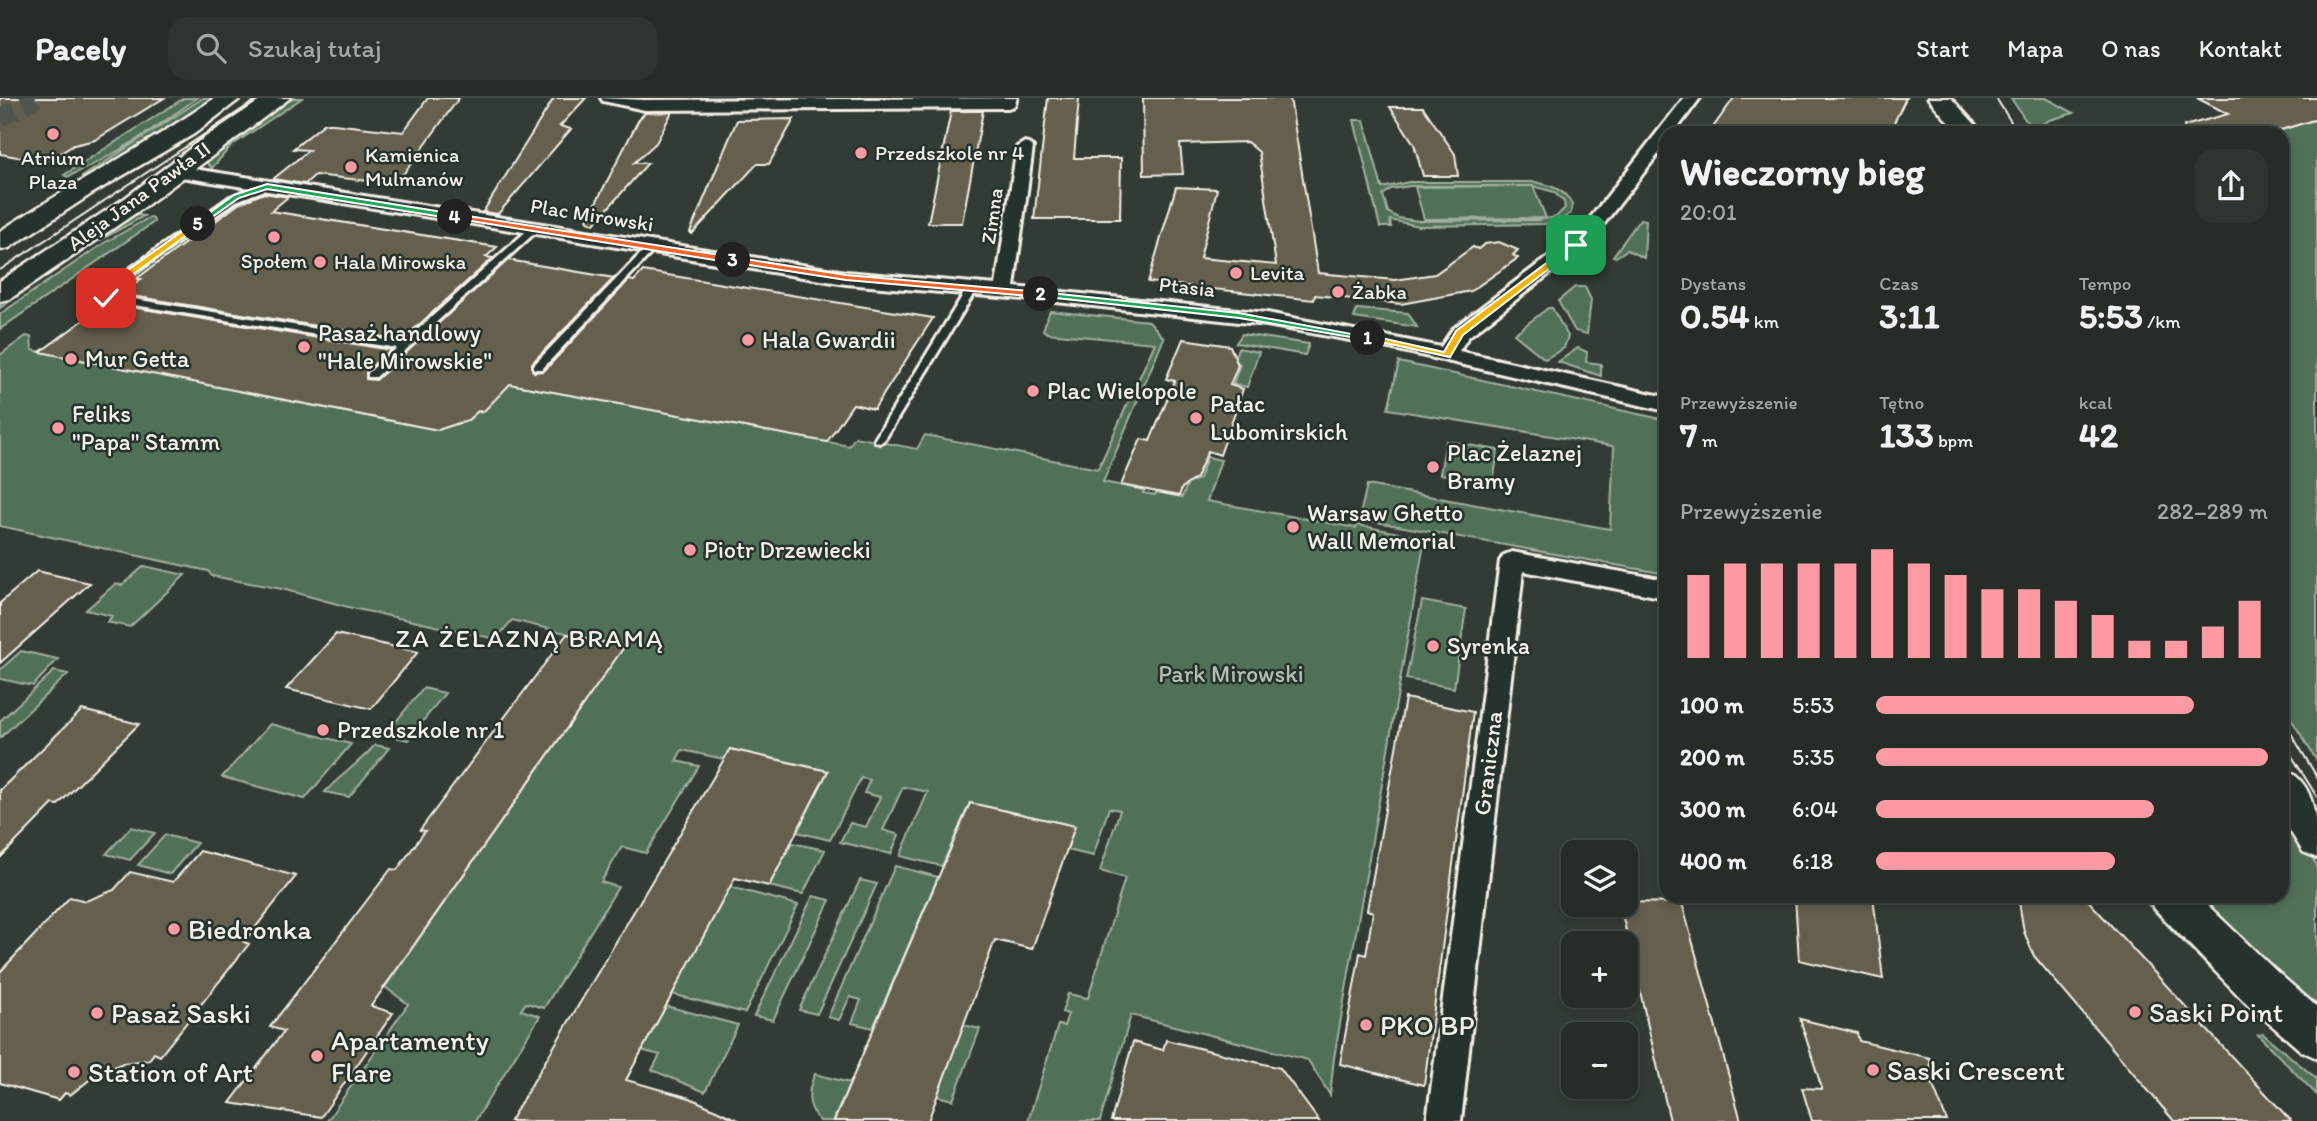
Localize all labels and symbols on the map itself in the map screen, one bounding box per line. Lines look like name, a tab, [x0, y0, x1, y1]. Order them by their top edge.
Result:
marker: Atrium Plaza	[45, 126, 61, 142]
street label: Aleja Jana Pawła II	[63, 136, 215, 256]
place label: Przedszkole nr 4	[875, 140, 1025, 165]
place label: Kamienica Mulmanów	[365, 142, 463, 191]
place label: Atrium Plaza	[21, 145, 85, 194]
marker: Przedszkole nr 4	[853, 145, 869, 161]
marker: Kamienica Mulmanów	[343, 159, 359, 175]
street label: Zimna	[975, 186, 1008, 246]
street label: Plac Mirowski	[529, 192, 655, 237]
pin: 4	[438, 200, 472, 234]
pin: 5	[180, 206, 216, 242]
pin	[1546, 215, 1606, 275]
marker: Społem	[266, 229, 282, 245]
pin: 3	[716, 242, 750, 278]
place label: Społem	[241, 248, 307, 273]
place label: Hala Mirowska	[334, 249, 466, 274]
marker: Hala Mirowska	[312, 254, 328, 270]
place label: Levita	[1250, 260, 1305, 285]
marker: Levita	[1228, 265, 1244, 281]
pin	[76, 268, 136, 328]
street label: Ptasia	[1158, 271, 1217, 302]
pin: 2	[1024, 276, 1058, 312]
place label: Żabka	[1352, 279, 1407, 304]
marker: Żabka	[1330, 284, 1346, 300]
place label: Pasaż handlowy "Hale Mirowskie"	[318, 318, 492, 375]
pin: 1	[1350, 320, 1386, 356]
place label: Hala Gwardii	[762, 325, 896, 354]
marker: Hala Gwardii	[740, 332, 756, 348]
marker: Pasaż handlowy "Hale Mirowskie"	[296, 339, 312, 355]
place label: Mur Getta	[85, 344, 190, 373]
marker: Mur Getta	[63, 351, 79, 367]
place label: Plac Wielopole	[1047, 376, 1197, 405]
marker: Plac Wielopole	[1025, 383, 1041, 399]
place label: Pałac Lubomirskich	[1210, 389, 1348, 446]
place label: Feliks "Papa" Stamm	[72, 399, 220, 456]
marker: Pałac Lubomirskich	[1188, 410, 1204, 426]
marker: Feliks "Papa" Stamm	[50, 420, 66, 436]
place label: Plac Żelaznej Bramy	[1447, 438, 1582, 495]
marker: Plac Żelaznej Bramy	[1425, 459, 1441, 475]
place label: Warsaw Ghetto Wall Memorial	[1307, 498, 1463, 555]
marker: Warsaw Ghetto Wall Memorial	[1285, 519, 1301, 535]
place label: Piotr Drzewiecki	[704, 535, 871, 564]
marker: Piotr Drzewiecki	[682, 542, 698, 558]
district label: ZA ŻELAZNĄ BRAMĄ	[395, 622, 665, 654]
place label: Syrenka	[1447, 631, 1530, 660]
marker: Syrenka	[1425, 638, 1441, 654]
park label: Park Mirowski	[1158, 659, 1304, 688]
street label: Graniczna	[1467, 708, 1508, 817]
place label: Przedszkole nr 1	[337, 715, 504, 744]
marker: Przedszkole nr 1	[315, 722, 331, 738]
place label: Biedronka	[188, 912, 312, 946]
marker: Biedronka	[166, 921, 182, 937]
place label: Saski Point	[2149, 995, 2283, 1029]
place label: Pasaż Saski	[111, 996, 251, 1030]
marker: Saski Point	[2127, 1004, 2143, 1020]
marker: Pasaż Saski	[89, 1005, 105, 1021]
place label: PKO BP	[1380, 1008, 1474, 1042]
marker: PKO BP	[1358, 1017, 1374, 1033]
place label: Apartamenty Flare	[331, 1023, 489, 1089]
marker: Apartamenty Flare	[309, 1048, 325, 1064]
place label: Saski Crescent	[1887, 1053, 2065, 1087]
place label: Station of Art	[88, 1055, 253, 1089]
marker: Saski Crescent	[1865, 1062, 1881, 1078]
marker: Station of Art	[66, 1064, 82, 1080]

